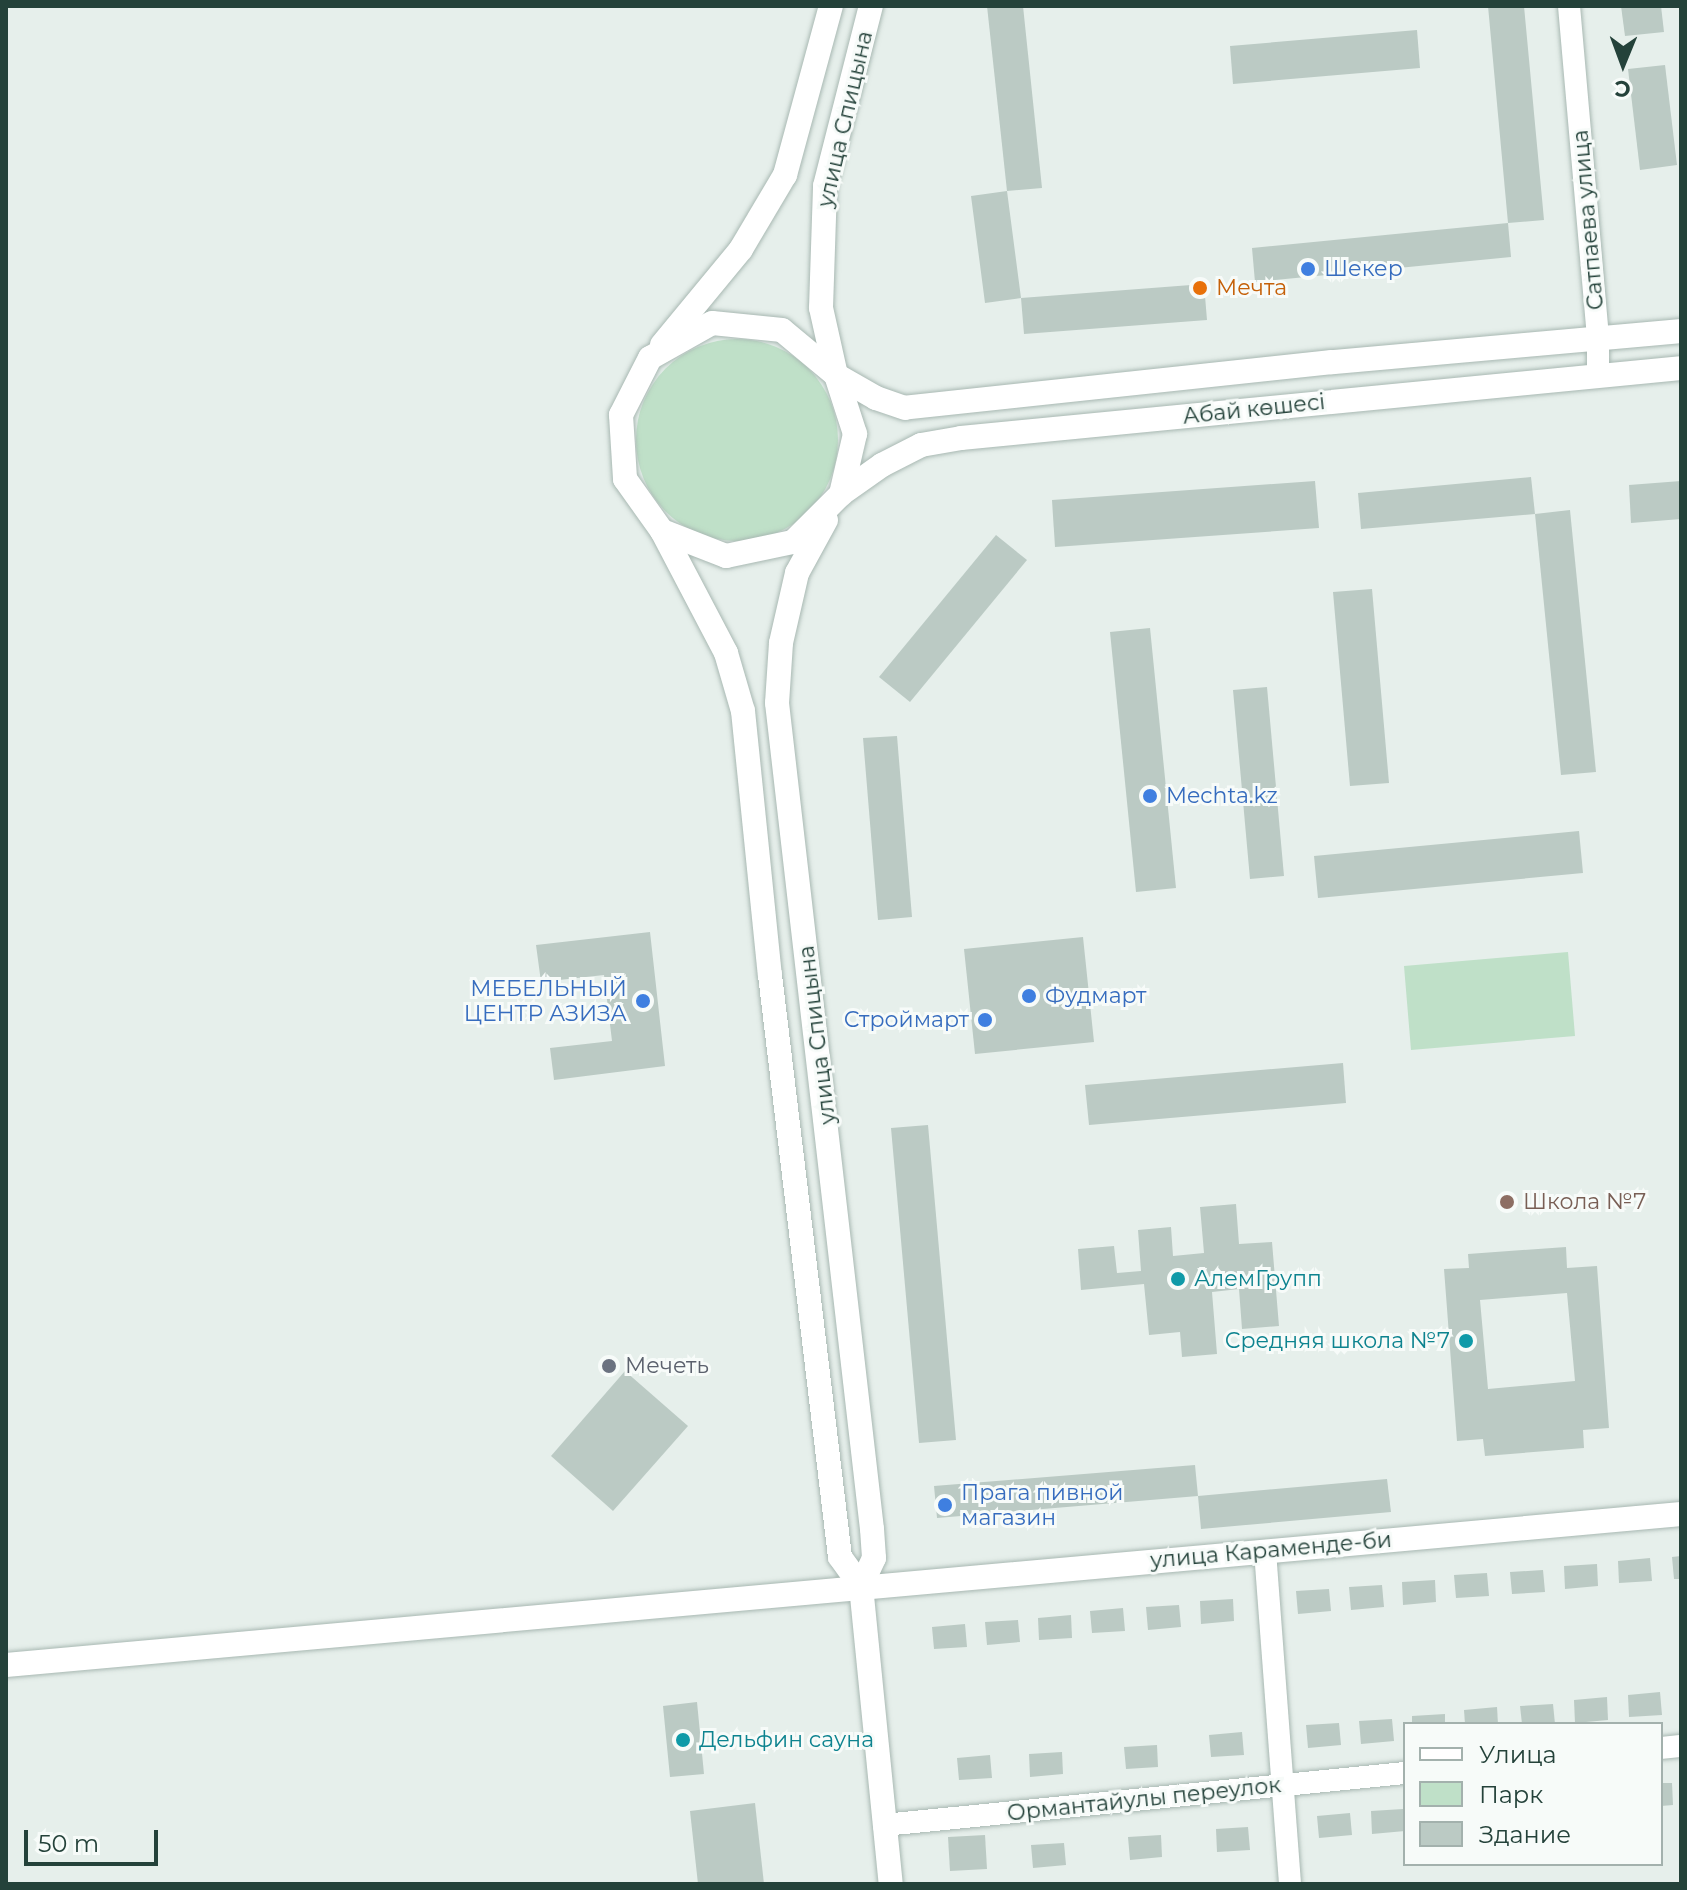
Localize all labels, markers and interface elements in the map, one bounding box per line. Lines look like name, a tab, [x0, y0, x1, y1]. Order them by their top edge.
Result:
north arrow	[1583, 24, 1663, 104]
street label: улица Спицына	[812, 28, 878, 210]
text: С	[1614, 75, 1631, 102]
street label: Сатпаева улица	[1567, 129, 1609, 311]
place label: Шекер	[1324, 256, 1403, 282]
marker: Шекер	[1299, 260, 1317, 278]
place label: Мечта	[1216, 275, 1287, 301]
marker: Мечта	[1191, 279, 1209, 297]
street label: Абай көшесі	[1181, 388, 1327, 430]
place label: Mechta.kz	[1166, 783, 1278, 809]
marker: Mechta.kz	[1141, 787, 1159, 805]
street label: улица Спицына	[793, 944, 841, 1126]
place label: МЕБЕЛЬНЫЙ ЦЕНТР АЗИЗА	[464, 975, 627, 1026]
place label: Фудмарт	[1045, 983, 1147, 1009]
marker: Фудмарт	[1020, 987, 1038, 1005]
marker: МЕБЕЛЬНЫЙ ЦЕНТР АЗИЗА	[634, 992, 652, 1010]
place label: Строймарт	[844, 1007, 969, 1033]
marker: Строймарт	[976, 1011, 994, 1029]
place label: Школа №7	[1523, 1189, 1646, 1215]
marker: Школа №7	[1498, 1193, 1516, 1211]
place label: АлемГрупп	[1194, 1266, 1322, 1292]
marker: АлемГрупп	[1169, 1270, 1187, 1288]
place label: Средняя школа №7	[1225, 1328, 1450, 1354]
marker: Средняя школа №7	[1457, 1332, 1475, 1350]
place label: Мечеть	[625, 1353, 709, 1379]
marker: Мечеть	[600, 1357, 618, 1375]
place label: Прага пивной магазин	[961, 1479, 1123, 1530]
marker: Прага пивной магазин	[936, 1496, 954, 1514]
street label: улица Караменде-би	[1149, 1526, 1393, 1574]
legend	[1403, 1722, 1663, 1866]
place label: Дельфин сауна	[699, 1727, 874, 1753]
marker: Дельфин сауна	[674, 1731, 692, 1749]
text: Улица	[1479, 1740, 1557, 1769]
street label: Ормантайулы переулок	[1006, 1771, 1282, 1827]
text: Парк	[1479, 1780, 1543, 1809]
scale bar	[28, 1814, 162, 1864]
text: Здание	[1479, 1820, 1571, 1849]
text: 50 m	[38, 1829, 99, 1858]

